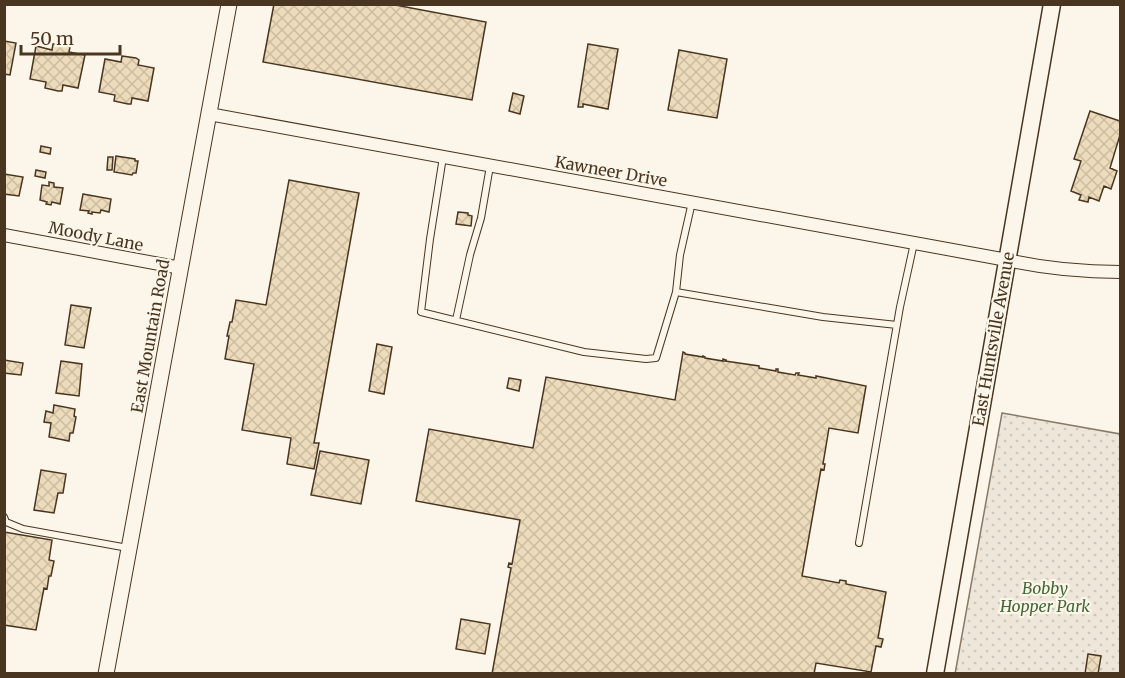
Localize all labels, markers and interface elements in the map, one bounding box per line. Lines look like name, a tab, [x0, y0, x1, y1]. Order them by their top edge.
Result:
scale bar	[21, 18, 120, 56]
text: 50 m	[30, 27, 74, 50]
street label: Kawneer Drive	[553, 151, 669, 191]
street label: Moody Lane	[47, 217, 145, 255]
street label: East Huntsville Avenue	[968, 250, 1018, 428]
street label: East Mountain Road	[127, 257, 173, 415]
park label: Bobby Hopper Park	[999, 578, 1090, 616]

